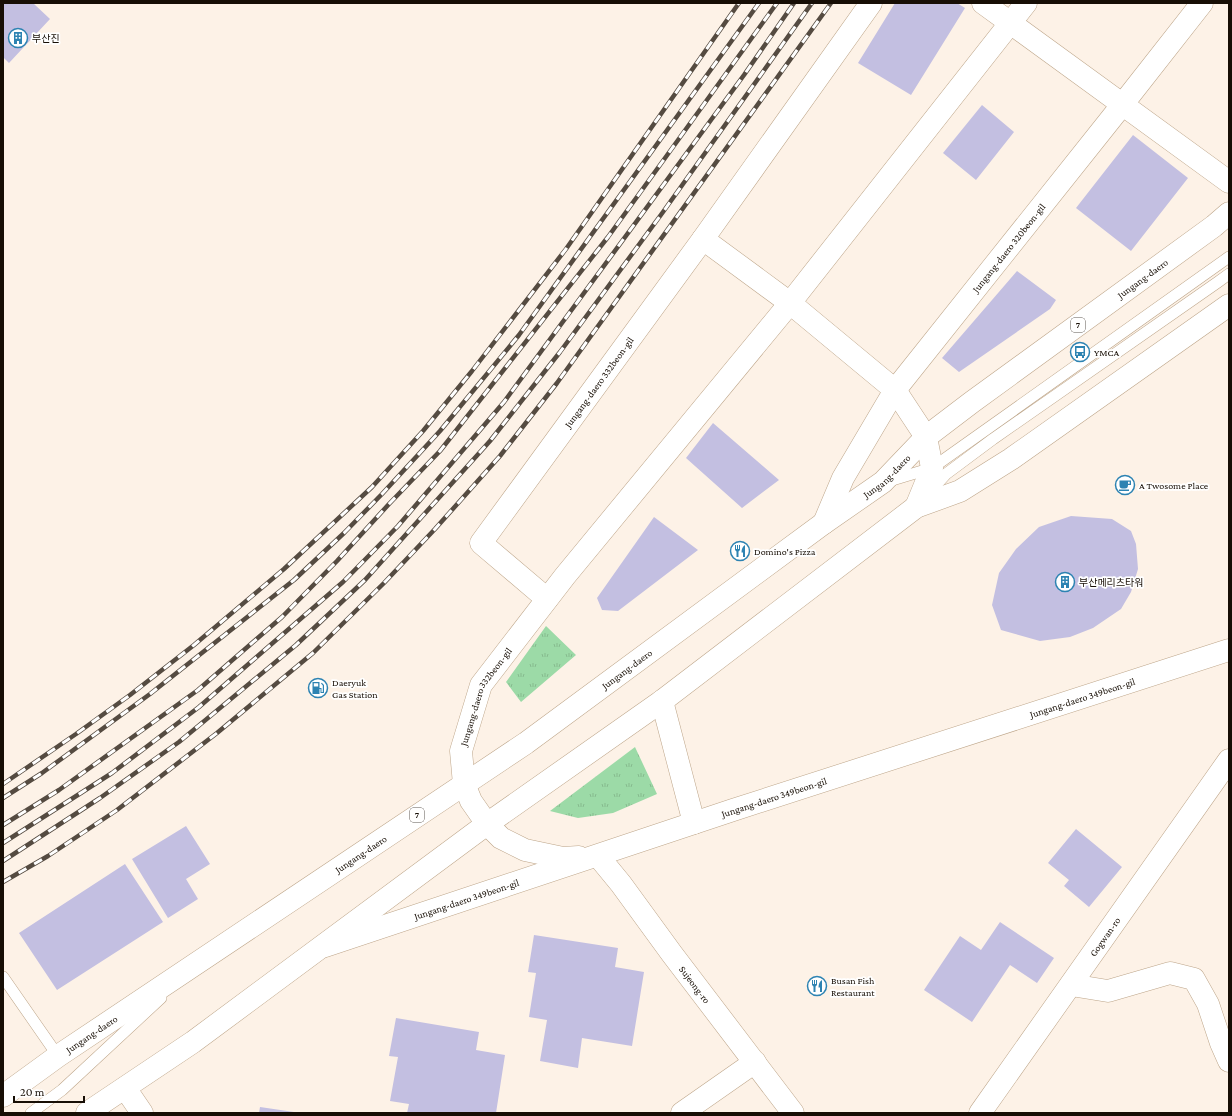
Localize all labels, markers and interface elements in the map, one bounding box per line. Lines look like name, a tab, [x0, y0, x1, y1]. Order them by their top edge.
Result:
building icon: 부산진	[7, 27, 29, 49]
place label: 부산진	[32, 33, 60, 44]
street label: Jungang-daero 320beon-gil	[969, 201, 1047, 295]
street label: Jungang-daero	[1114, 256, 1170, 301]
road number: 7	[1071, 318, 1085, 332]
street label: Jungang-daero 332beon-gil	[561, 334, 636, 430]
bus stop icon: YMCA	[1069, 341, 1091, 363]
place label: YMCA	[1094, 347, 1119, 358]
street label: Jungang-daero	[860, 452, 912, 500]
cafe icon: A Twosome Place	[1114, 474, 1136, 496]
place label: A Twosome Place	[1139, 480, 1209, 491]
restaurant icon: Domino's Pizza	[729, 540, 751, 562]
place label: Domino's Pizza	[754, 546, 816, 557]
building icon: 부산메리츠타워	[1054, 571, 1076, 593]
place label: 부산메리츠타워	[1079, 577, 1143, 588]
street label: Jungang-daero 332beon-gil	[457, 645, 514, 748]
street label: Jungang-daero	[598, 647, 654, 692]
street label: Jungang-daero 349beon-gil	[1027, 675, 1137, 720]
fuel station icon: Daeryuk Gas Station	[307, 677, 329, 699]
place label: Daeryuk Gas Station	[332, 677, 378, 700]
street label: Jungang-daero 349beon-gil	[719, 775, 828, 819]
road number: 7	[410, 808, 424, 822]
street label: Jungang-daero	[332, 832, 388, 875]
street label: Jungang-daero 349beon-gil	[411, 876, 521, 922]
street label: Gogwan-ro	[1087, 915, 1122, 958]
street label: Sujeong-ro	[677, 964, 713, 1005]
restaurant icon: Busan Fish Restaurant	[806, 975, 828, 997]
place label: Busan Fish Restaurant	[831, 975, 875, 998]
street label: Jungang-daero	[63, 1013, 119, 1055]
scale bar	[14, 1078, 84, 1104]
text: 20 m	[20, 1085, 45, 1099]

